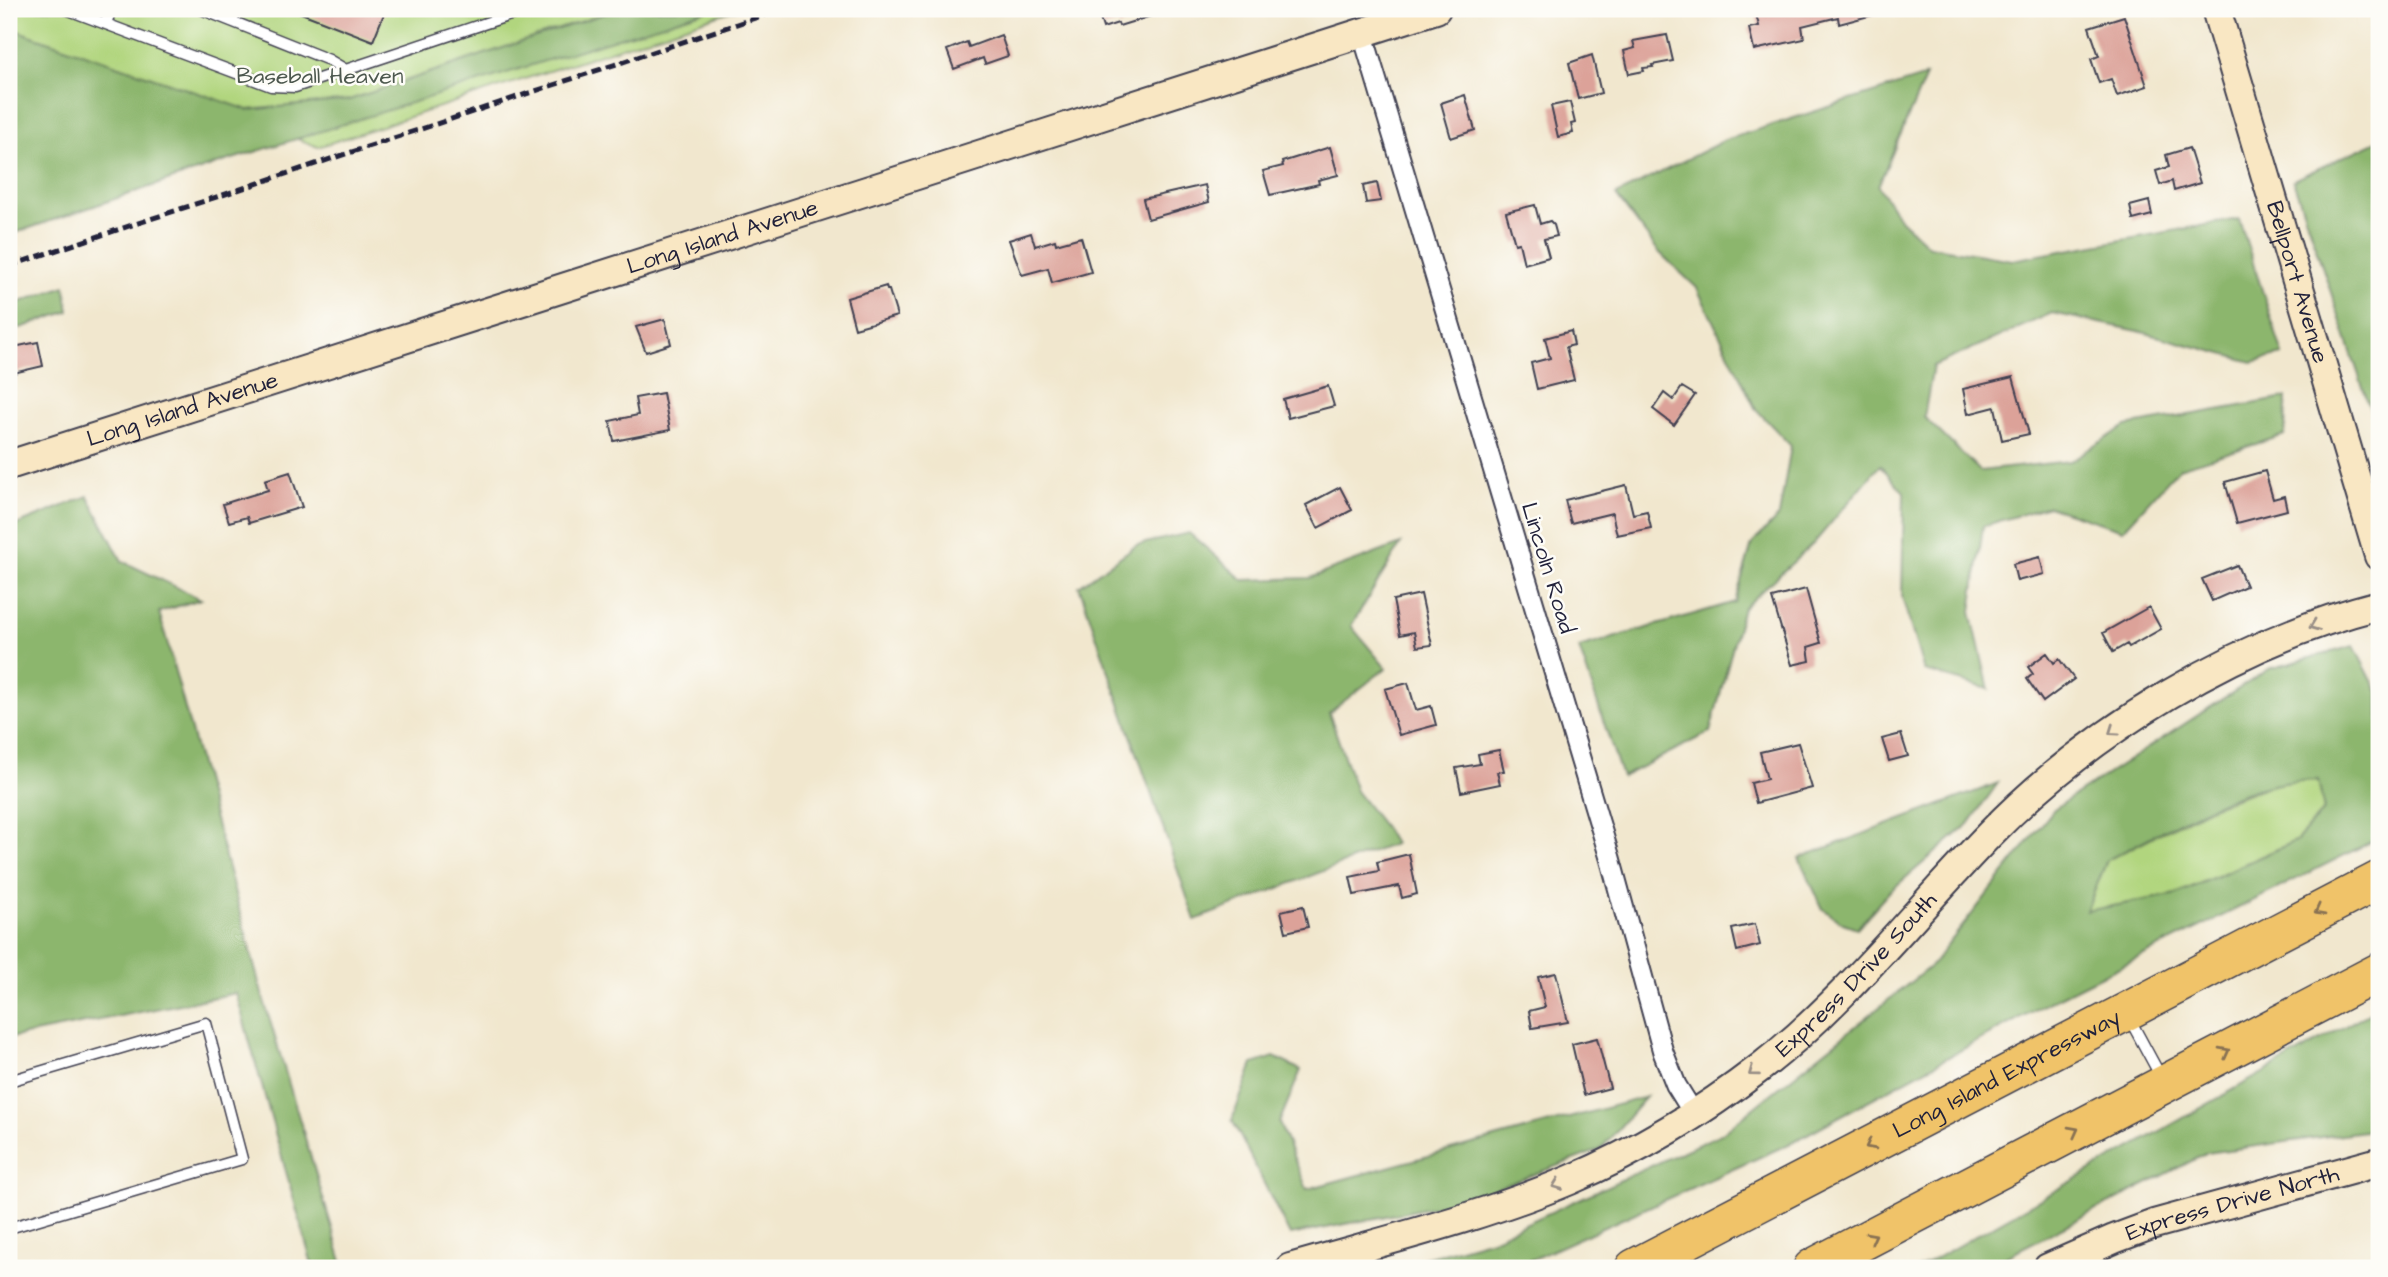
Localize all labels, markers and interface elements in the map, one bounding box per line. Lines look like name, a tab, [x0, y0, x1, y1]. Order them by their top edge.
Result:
park label: Baseball Heaven	[236, 60, 404, 92]
street label: Long Island Avenue	[623, 191, 822, 283]
street label: Bellport Avenue	[2258, 197, 2337, 367]
street label: Long Island Avenue	[83, 364, 282, 455]
street label: Lincoln Road	[1513, 499, 1583, 638]
one-way arrow	[2309, 617, 2321, 631]
one-way arrow	[2108, 723, 2121, 735]
street label: Express Drive South	[1769, 885, 1945, 1065]
one-way arrow	[2314, 903, 2326, 917]
street label: Long Island Expressway	[1887, 1001, 2127, 1147]
one-way arrow	[2218, 1047, 2230, 1060]
one-way arrow	[1749, 1064, 1761, 1076]
one-way arrow	[2067, 1126, 2079, 1139]
one-way arrow	[1864, 1137, 1877, 1151]
street label: Express Drive North	[2121, 1158, 2343, 1249]
one-way arrow	[1551, 1177, 1563, 1191]
one-way arrow	[1865, 1231, 1878, 1245]

